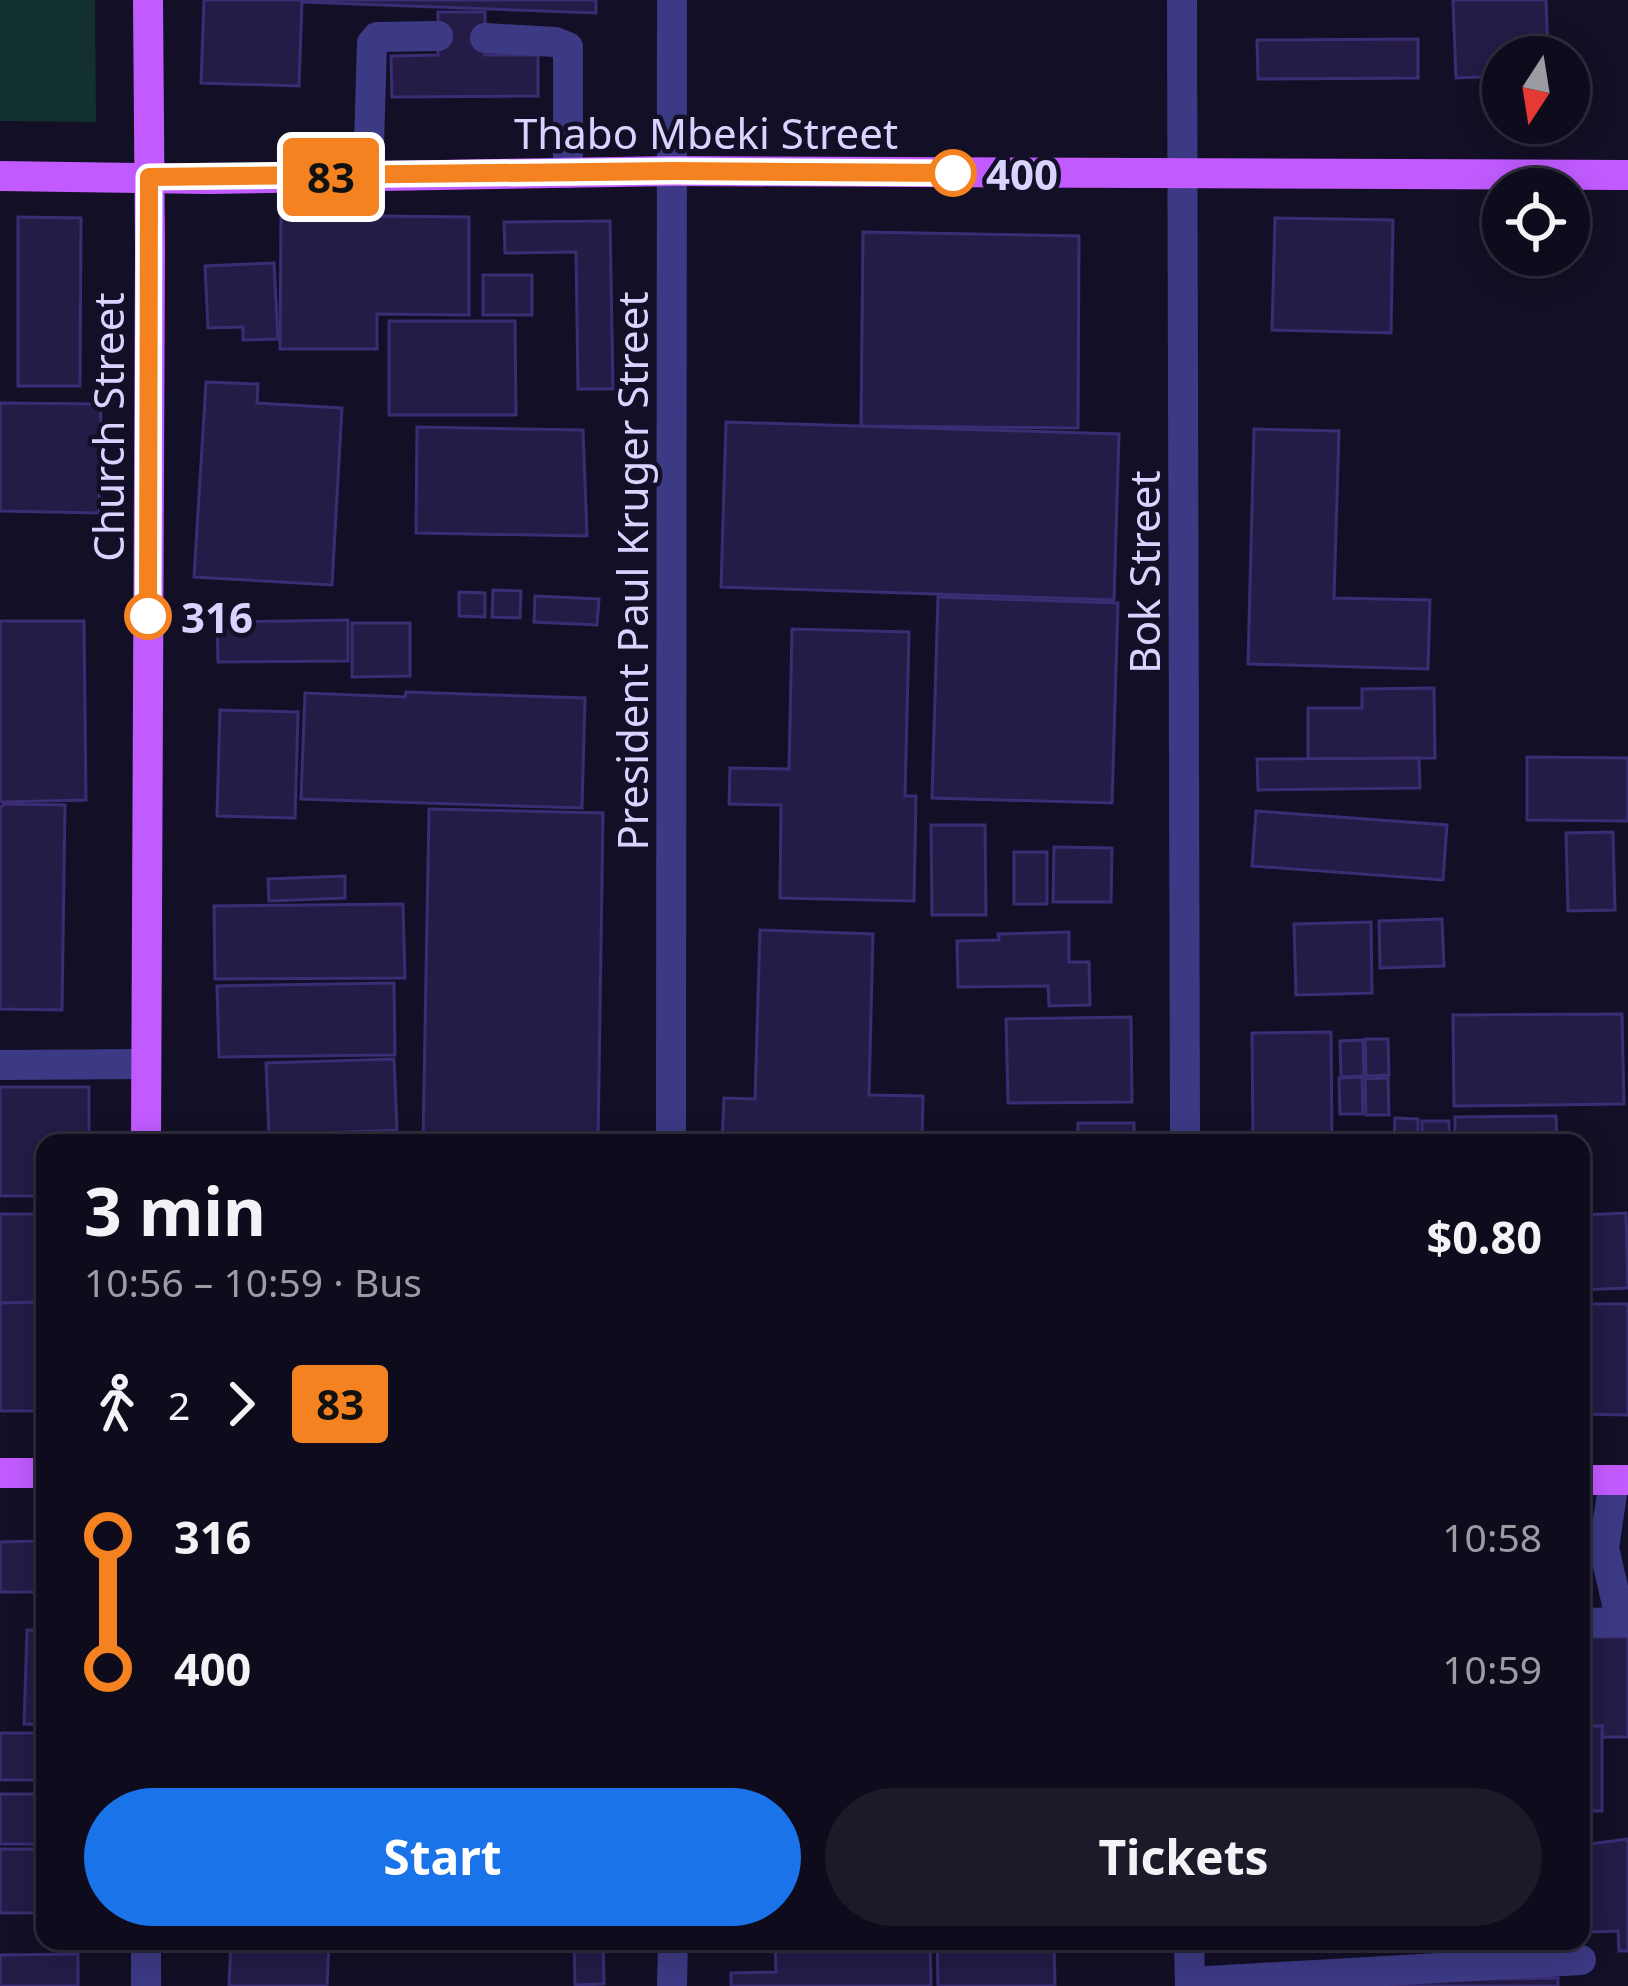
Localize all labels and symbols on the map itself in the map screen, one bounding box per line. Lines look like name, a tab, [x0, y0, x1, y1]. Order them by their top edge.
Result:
north arrow	[1482, 36, 1590, 144]
street label: Thabo Mbeki Street	[514, 104, 898, 161]
line badge: 83	[277, 138, 385, 216]
place label: 400	[986, 145, 1058, 202]
marker: 400	[931, 151, 975, 195]
street label: President Paul Kruger Street	[603, 291, 660, 851]
street label: Church Street	[79, 292, 136, 562]
street label: Bok Street	[1115, 470, 1172, 674]
place label: 316	[181, 588, 253, 645]
marker: 316	[126, 594, 170, 638]

